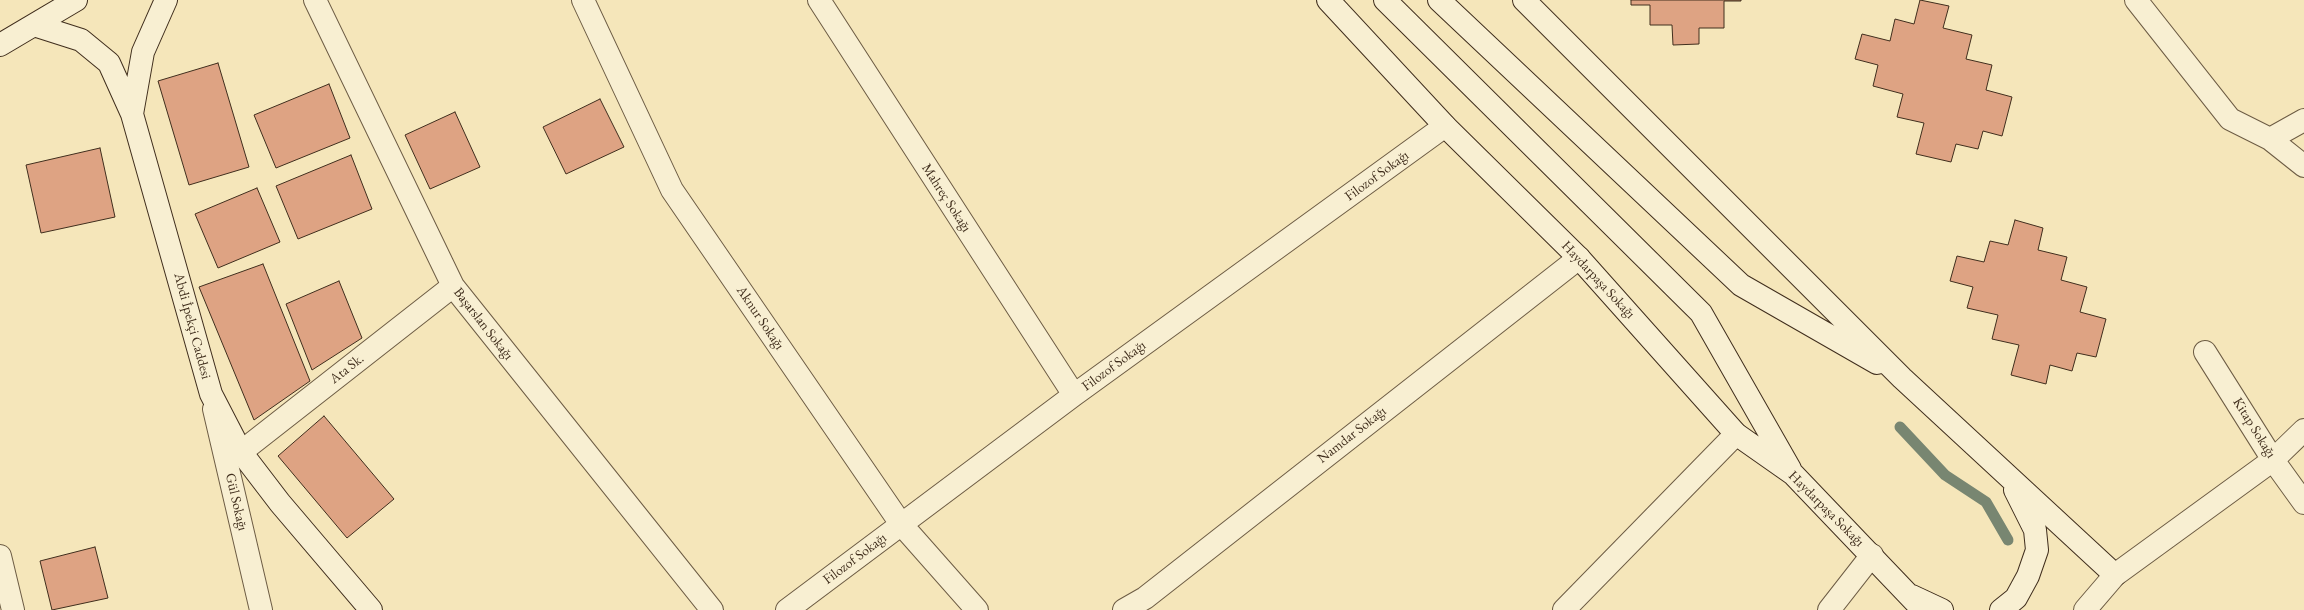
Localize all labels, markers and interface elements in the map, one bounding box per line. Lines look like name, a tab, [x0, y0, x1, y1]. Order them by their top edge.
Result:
street label: Filozof Sokağı	[1342, 147, 1412, 205]
street label: Mahreç Sokağı	[918, 160, 974, 236]
street label: Haydarpaşa Sokağı	[1558, 238, 1638, 322]
street label: Abdi İpekçi Caddesi	[170, 271, 214, 381]
street label: Aknur Sokağı	[733, 283, 787, 353]
street label: Başarslan Sokağı	[450, 284, 516, 364]
street label: Filozof Sokağı	[1079, 337, 1149, 395]
street label: Ata Sk.	[327, 350, 367, 388]
street label: Kitap Sokağı	[2229, 395, 2279, 461]
street label: Namdar Sokağı	[1314, 403, 1390, 467]
street label: Haydarpaşa Sokağı	[1785, 468, 1867, 550]
street label: Gül Sokağı	[221, 472, 251, 532]
street label: Filozof Sokağı	[820, 530, 890, 588]

